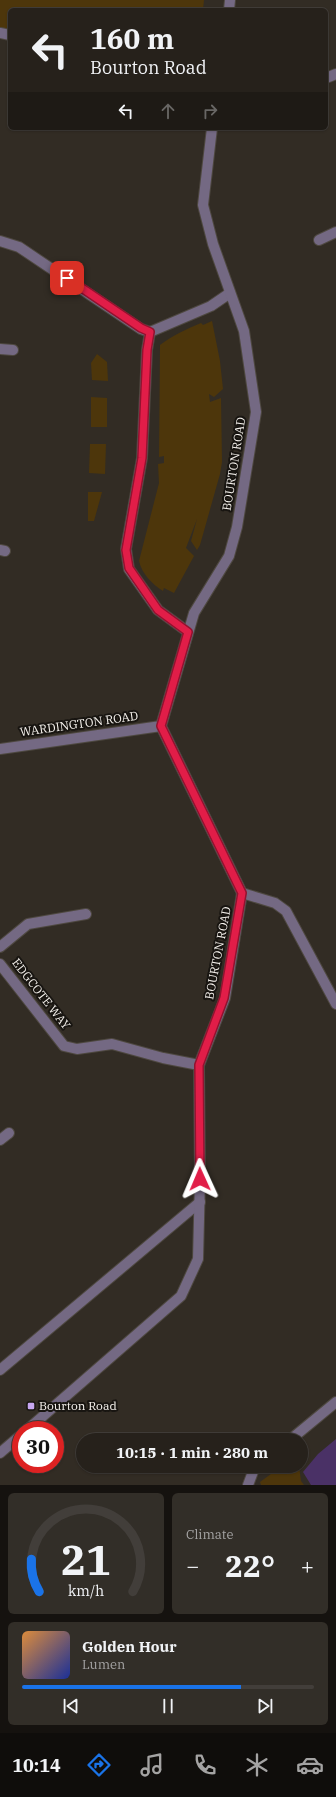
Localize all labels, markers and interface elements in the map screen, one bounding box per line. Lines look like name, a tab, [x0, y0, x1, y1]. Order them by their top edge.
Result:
text: 160 m	[90, 20, 174, 57]
icon: left	[24, 24, 76, 76]
text: Bourton Road	[90, 56, 207, 79]
icon: left	[115, 100, 137, 122]
icon: ahead	[157, 100, 179, 122]
icon: right	[199, 100, 221, 122]
pin	[50, 261, 84, 295]
icon: arrive	[56, 267, 78, 289]
street label: BOURTON ROAD	[219, 416, 248, 512]
street label: WARDINGTON ROAD	[19, 708, 139, 739]
street label: BOURTON ROAD	[201, 905, 234, 1001]
street label: EDGCOTE WAY	[9, 955, 74, 1032]
position arrow	[179, 1158, 221, 1200]
place label: Bourton Road	[39, 1398, 117, 1413]
marker: Bourton Road	[26, 1401, 36, 1411]
speed limit sign: 30	[12, 1421, 64, 1473]
text: 10:15 · 1 min · 280 m	[116, 1443, 268, 1462]
text: Climate	[186, 1526, 233, 1543]
text: 21	[61, 1531, 111, 1585]
text: 22°	[225, 1546, 275, 1585]
text: −	[186, 1551, 199, 1580]
text: +	[301, 1551, 314, 1580]
text: km/h	[68, 1580, 104, 1599]
text: Golden Hour	[82, 1637, 177, 1656]
text: Lumen	[82, 1656, 125, 1673]
icon: previous	[60, 1695, 82, 1717]
icon: pause	[157, 1695, 179, 1717]
icon: next	[254, 1695, 276, 1717]
icon: directions	[85, 1751, 113, 1779]
icon: music	[138, 1751, 166, 1779]
icon: phone	[191, 1751, 219, 1779]
icon: climate	[243, 1751, 271, 1779]
icon: car	[296, 1751, 324, 1779]
text: 10:14	[12, 1754, 61, 1777]

